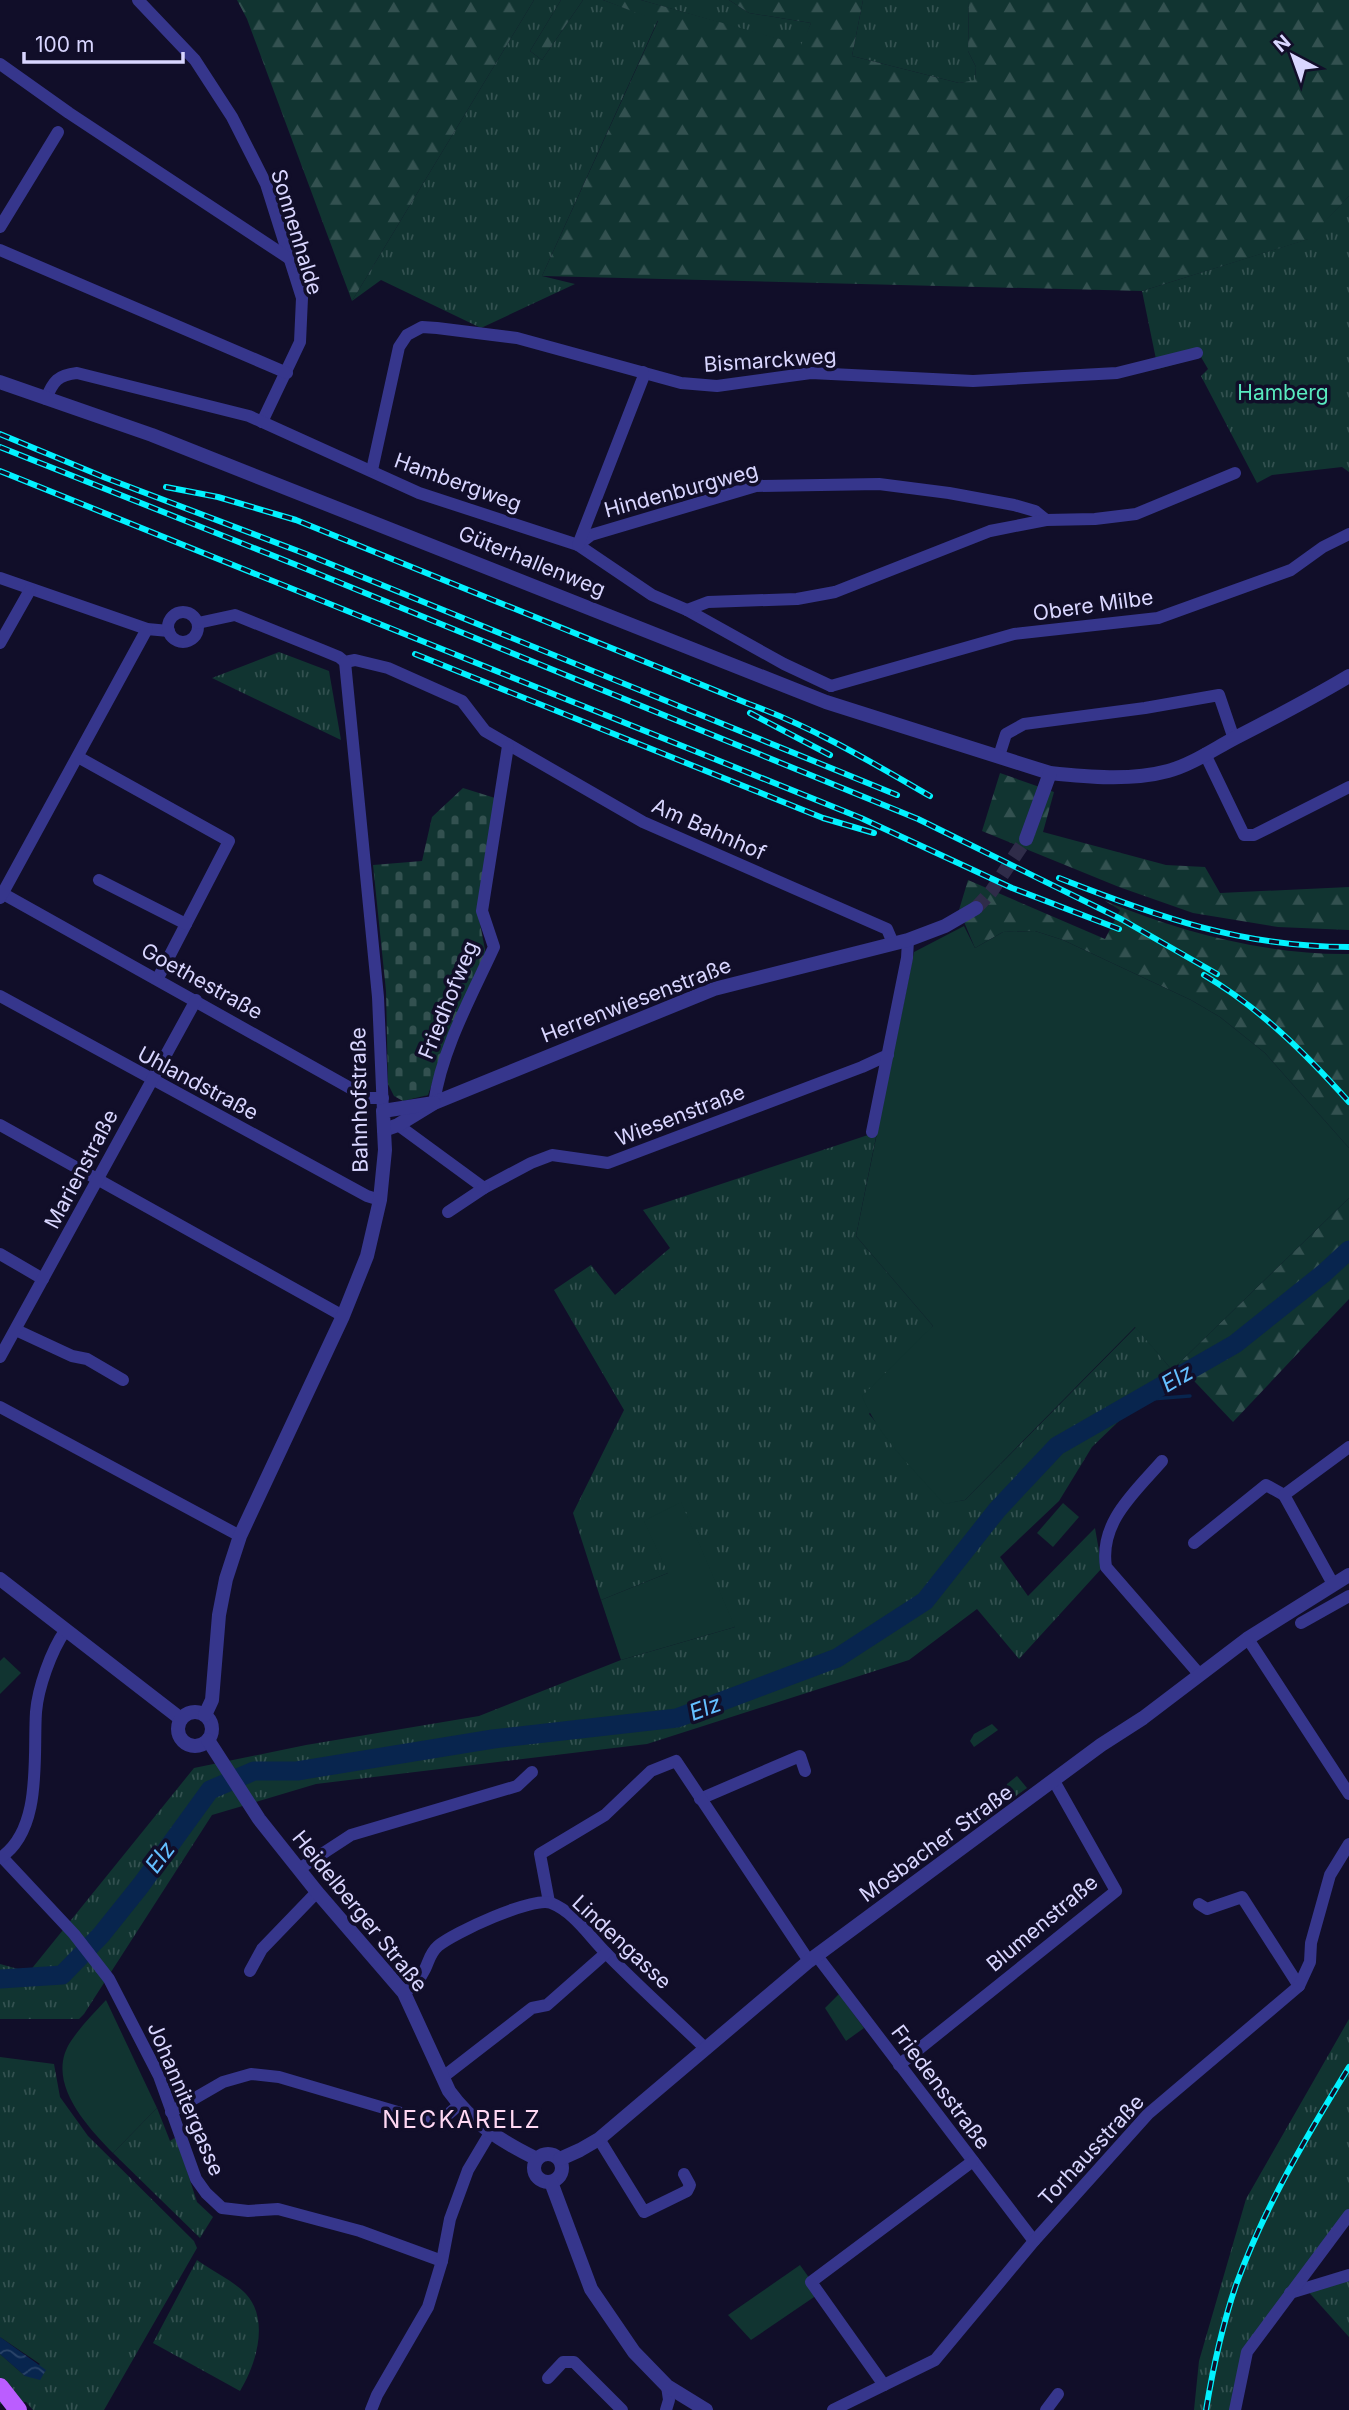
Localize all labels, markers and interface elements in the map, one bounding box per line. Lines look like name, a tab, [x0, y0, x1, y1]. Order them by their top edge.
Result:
scale bar	[24, 21, 184, 65]
north arrow	[1258, 21, 1328, 91]
text: N	[1269, 30, 1295, 57]
text: 100 m	[35, 32, 94, 57]
street label: Sonnenhalde	[266, 166, 328, 298]
street label: Bismarckweg	[703, 343, 837, 377]
park label: Hamberg	[1237, 380, 1329, 405]
street label: Hambergweg	[391, 447, 525, 517]
street label: Hindenburgweg	[601, 457, 761, 523]
street label: Güterhallenweg	[455, 520, 609, 602]
street label: Obere Milbe	[1031, 584, 1155, 626]
street label: Am Bahnhof	[648, 793, 770, 865]
street label: Goethestraße	[137, 937, 267, 1025]
street label: Friedhofweg	[413, 937, 483, 1063]
street label: Herrenwiesenstraße	[538, 952, 734, 1048]
street label: Bahnhofstraße	[345, 1027, 373, 1173]
street label: Uhlandstraße	[133, 1041, 263, 1125]
street label: Wiesenstraße	[612, 1079, 748, 1151]
street label: Marienstraße	[39, 1105, 123, 1233]
water label: Elz	[1156, 1358, 1198, 1398]
water label: Elz	[685, 1689, 725, 1727]
street label: Mosbacher Straße	[855, 1779, 1017, 1907]
street label: Heidelberger Straße	[287, 1825, 433, 1997]
water label: Elz	[139, 1836, 181, 1878]
street label: Blumenstraße	[981, 1869, 1103, 1977]
street label: Lindengasse	[567, 1890, 677, 1994]
street label: Johannitergasse	[142, 2019, 230, 2179]
street label: Friedensstraße	[886, 2020, 996, 2154]
street label: Torhausstraße	[1033, 2089, 1149, 2211]
district label: NECKARELZ	[382, 2105, 542, 2134]

